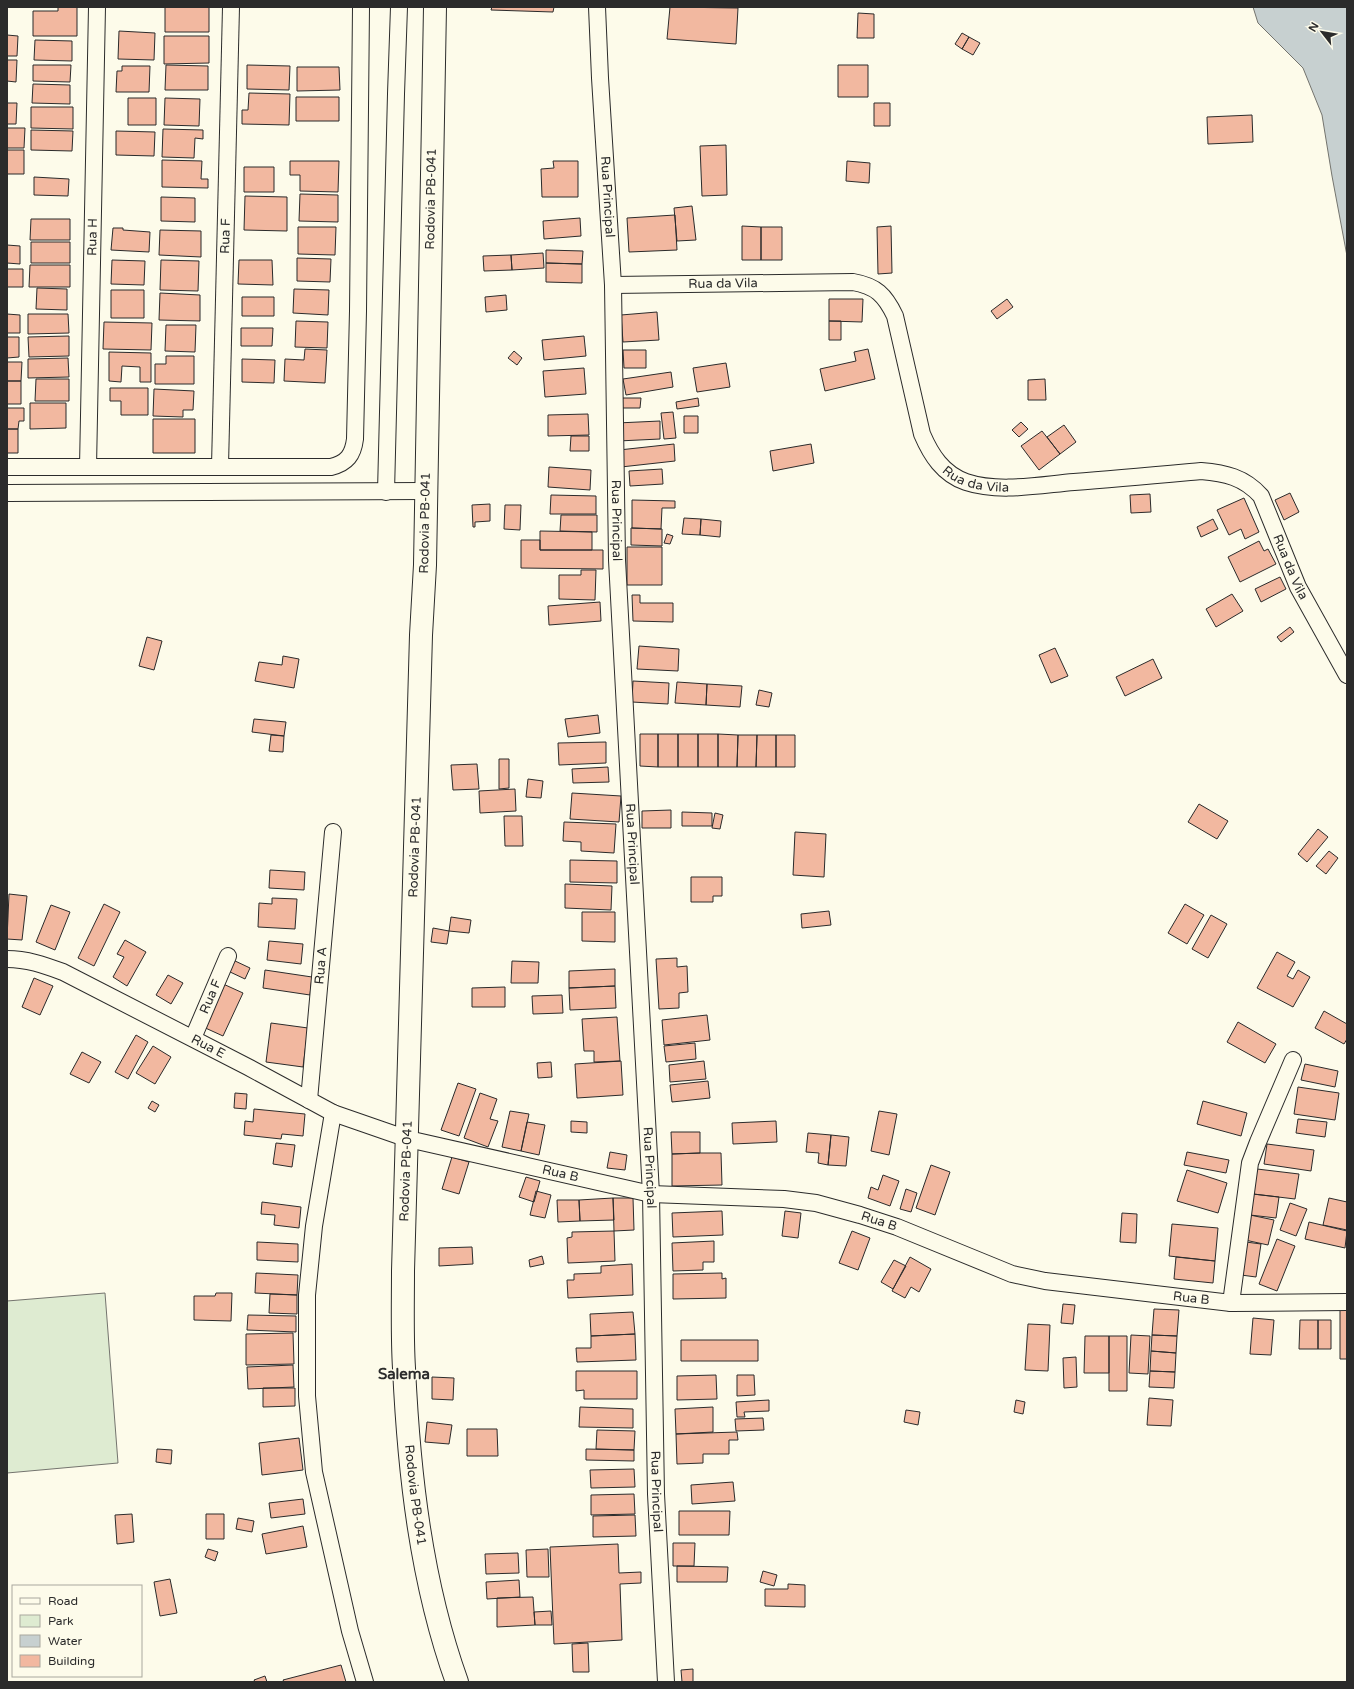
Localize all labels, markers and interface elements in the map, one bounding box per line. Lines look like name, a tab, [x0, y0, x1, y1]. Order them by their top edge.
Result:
north arrow	[1302, 12, 1342, 52]
text: N	[1306, 20, 1322, 34]
street label: Rodovia PB-041	[422, 148, 440, 250]
street label: Rua Principal	[597, 155, 618, 238]
street label: Rua H	[84, 218, 101, 256]
street label: Rua F	[217, 218, 234, 254]
street label: Rua da Vila	[688, 275, 758, 292]
street label: Rua da Vila	[939, 463, 1009, 496]
street label: Rodovia PB-041	[416, 472, 434, 574]
street label: Rua Principal	[608, 480, 625, 561]
street label: Rua da Vila	[1269, 532, 1311, 602]
street label: Rodovia PB-041	[405, 796, 425, 898]
street label: Rua Principal	[622, 803, 642, 885]
street label: Rua A	[311, 946, 331, 985]
street label: Rua F	[196, 977, 225, 1016]
street label: Rua E	[188, 1031, 228, 1062]
street label: Rodovia PB-041	[396, 1120, 416, 1222]
street label: Rua Principal	[639, 1126, 659, 1209]
street label: Rua B	[541, 1162, 580, 1185]
street label: Rua B	[859, 1208, 899, 1235]
street label: Rua B	[1172, 1288, 1210, 1308]
district label: Salema	[378, 1365, 430, 1383]
street label: Rodovia PB-041	[401, 1444, 430, 1547]
street label: Rua Principal	[647, 1451, 666, 1533]
legend	[12, 1585, 142, 1677]
text: Road	[48, 1594, 78, 1608]
text: Park	[48, 1614, 74, 1628]
text: Water	[48, 1634, 83, 1648]
text: Building	[48, 1654, 95, 1668]

